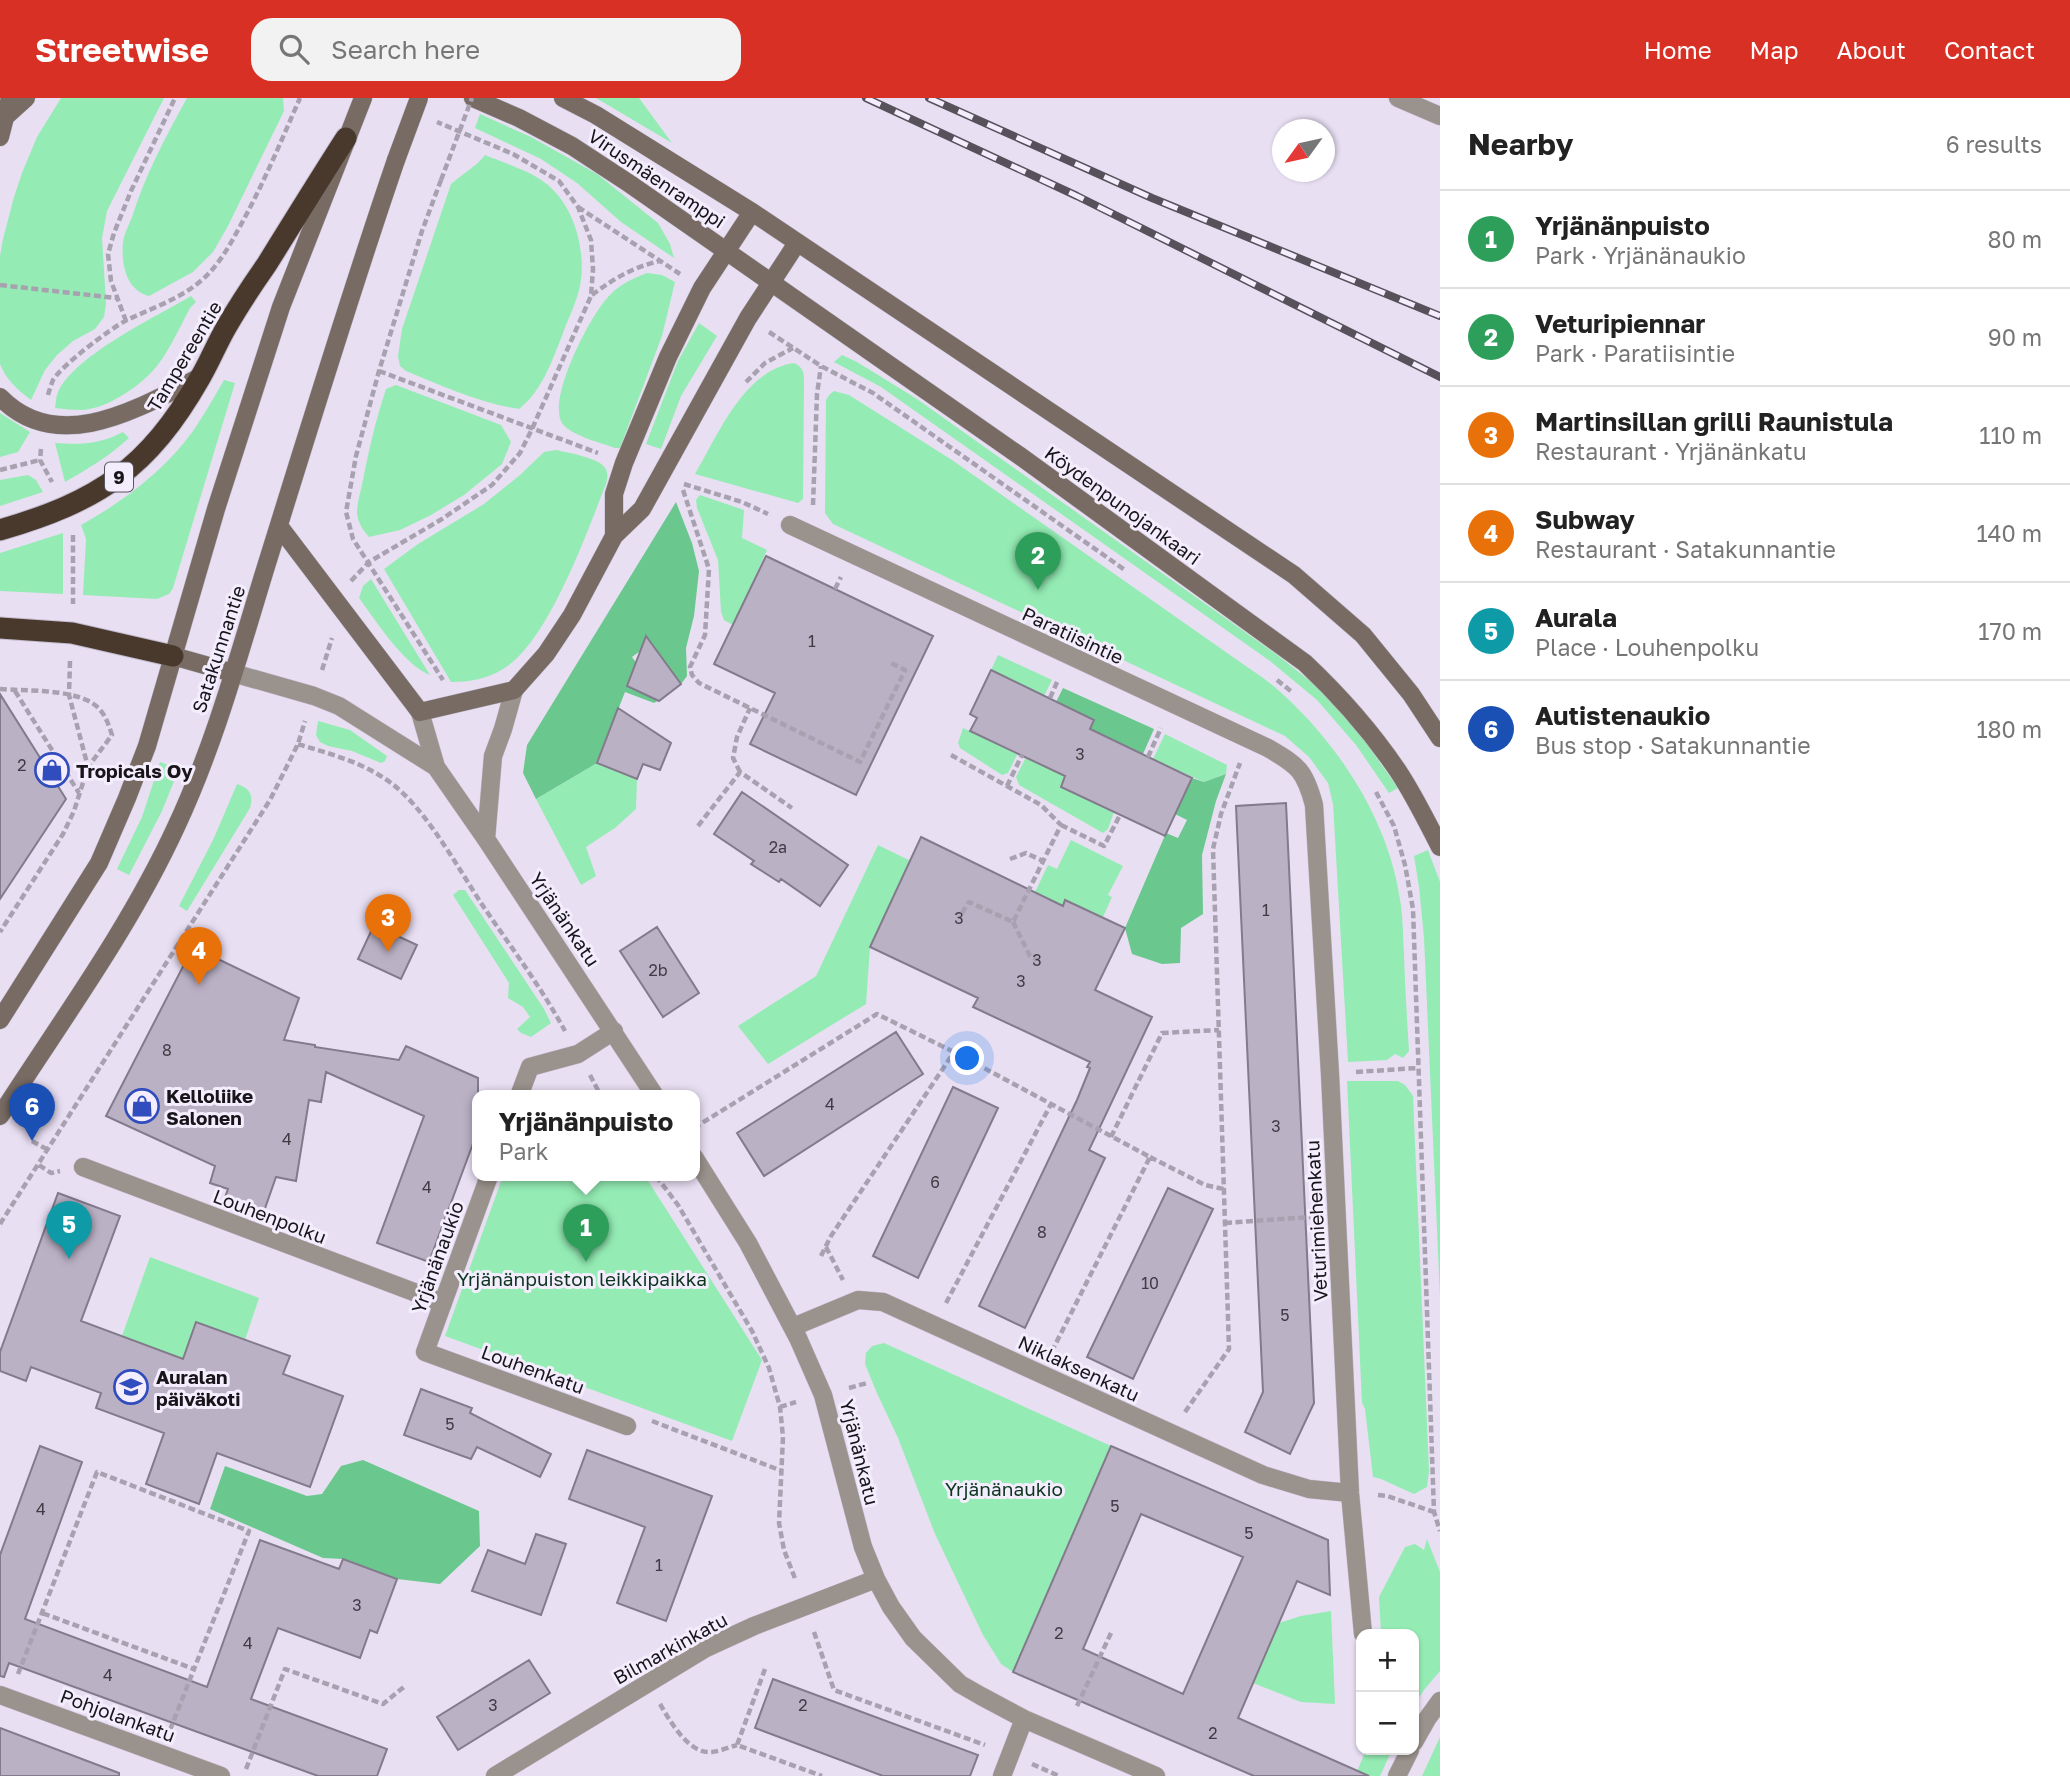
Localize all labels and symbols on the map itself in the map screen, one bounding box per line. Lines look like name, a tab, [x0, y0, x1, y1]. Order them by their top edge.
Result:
north arrow	[1272, 119, 1335, 182]
street label: Virusmäenramppi	[584, 124, 730, 232]
street label: Tampereentie	[142, 297, 226, 415]
street label: Köydenpunojankaari	[1041, 441, 1205, 569]
road number: 9	[105, 463, 133, 492]
pin: 2	[1015, 532, 1061, 590]
street label: Satakunnantie	[187, 582, 249, 716]
street label: Paratiisintie	[1019, 602, 1127, 668]
house number: 1	[808, 631, 816, 651]
house number: 3	[1075, 744, 1085, 764]
shop icon: Tropicals Oy	[33, 751, 71, 789]
house number: 2	[17, 755, 27, 775]
place label: Tropicals Oy	[76, 759, 193, 782]
house number: 2a	[769, 837, 787, 857]
street label: Yrjänänkatu	[525, 868, 605, 970]
pin: 3	[365, 894, 411, 952]
house number: 1	[1262, 900, 1270, 920]
house number: 3	[954, 908, 964, 928]
pin: 4	[176, 927, 222, 985]
house number: 3	[1032, 950, 1042, 970]
house number: 2b	[648, 960, 668, 980]
house number: 3	[1016, 971, 1026, 991]
house number: 8	[162, 1040, 172, 1060]
your location	[950, 1041, 984, 1075]
pin: 6	[9, 1083, 55, 1141]
place label: Kelloliike Salonen	[166, 1084, 253, 1129]
shop icon: Kelloliike Salonen	[123, 1087, 161, 1125]
house number: 4	[825, 1094, 835, 1114]
house number: 3	[1271, 1116, 1281, 1136]
house number: 4	[282, 1129, 292, 1149]
street label: Veturimiehenkatu	[1300, 1140, 1332, 1302]
house number: 6	[930, 1172, 940, 1192]
house number: 4	[422, 1177, 432, 1197]
street label: Louhenpolku	[210, 1184, 330, 1248]
street label: Yrjänänaukio	[406, 1198, 468, 1316]
pin: 5	[46, 1201, 92, 1259]
pin: 1	[563, 1204, 609, 1262]
house number: 8	[1037, 1222, 1047, 1242]
park label: Yrjänänpuiston leikkipaikka	[457, 1267, 707, 1290]
house number: 10	[1141, 1273, 1159, 1293]
house number: 5	[1280, 1305, 1290, 1325]
street label: Niklaksenkatu	[1015, 1330, 1143, 1406]
street label: Louhenkatu	[478, 1340, 588, 1398]
place label: Auralan päiväkoti	[156, 1365, 240, 1410]
school or university icon: Auralan päiväkoti	[112, 1368, 150, 1406]
street label: Yrjänänkatu	[836, 1397, 884, 1507]
house number: 5	[445, 1414, 455, 1434]
park label: Yrjänänaukio	[945, 1477, 1063, 1500]
house number: 5	[1110, 1496, 1120, 1516]
house number: 4	[36, 1499, 46, 1519]
house number: 5	[1244, 1523, 1254, 1543]
house number: 1	[655, 1555, 663, 1575]
house number: 3	[352, 1595, 362, 1615]
street label: Bilmarkinkatu	[609, 1607, 731, 1689]
house number: 2	[1054, 1623, 1064, 1643]
house number: 4	[243, 1633, 253, 1653]
house number: 4	[103, 1665, 113, 1685]
street label: Pohjolankatu	[57, 1684, 179, 1746]
house number: 3	[488, 1695, 498, 1715]
house number: 2	[798, 1695, 808, 1715]
house number: 2	[1208, 1723, 1218, 1743]

